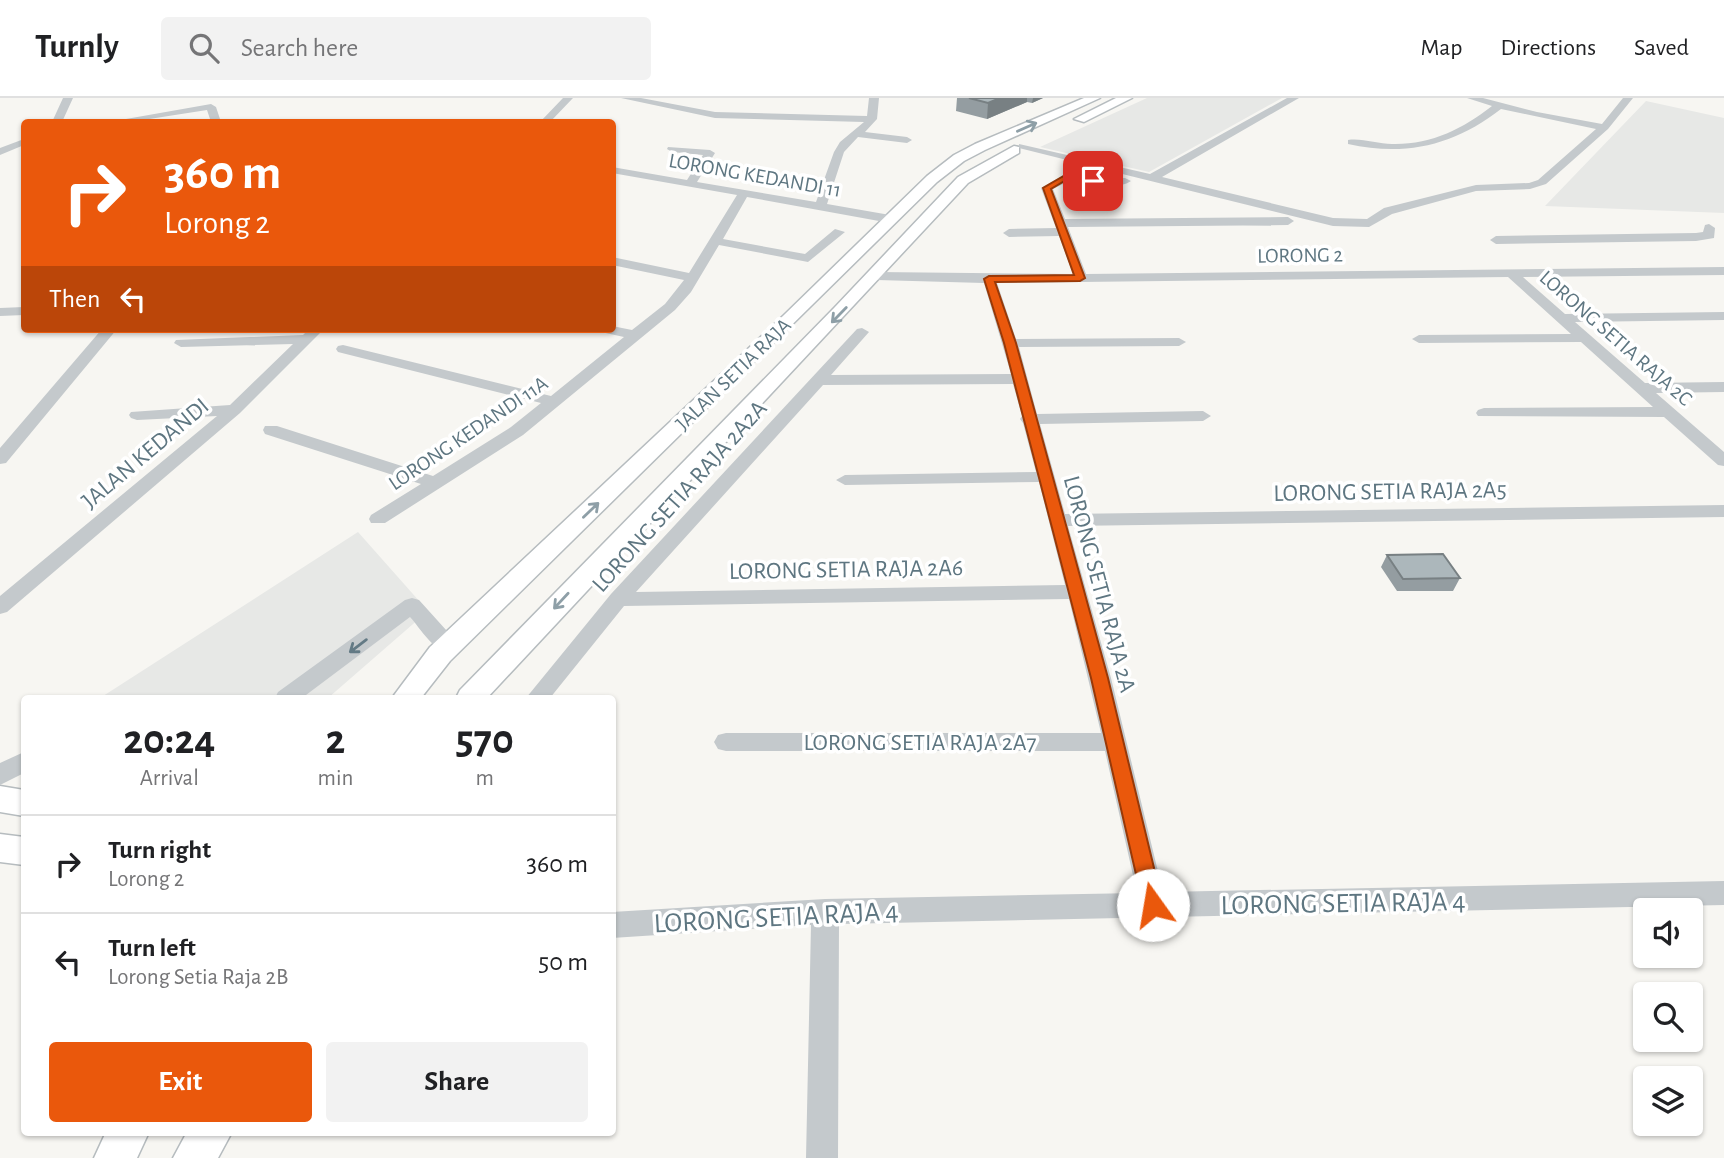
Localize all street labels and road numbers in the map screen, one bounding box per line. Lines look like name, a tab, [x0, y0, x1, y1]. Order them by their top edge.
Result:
street label: LORONG KEDANDI 11	[667, 150, 843, 201]
street label: LORONG 2	[1257, 244, 1343, 267]
street label: LORONG SETIA RAJA 2C	[1536, 267, 1696, 410]
street label: JALAN SETIA RAJA	[672, 314, 795, 434]
street label: LORONG KEDANDI 11A	[385, 372, 552, 494]
street label: JALAN KEDANDI	[78, 394, 214, 514]
street label: LORONG SETIA RAJA 2A2A	[588, 396, 772, 597]
street label: LORONG SETIA RAJA 2A	[1059, 473, 1140, 695]
street label: LORONG SETIA RAJA 2A5	[1273, 478, 1507, 506]
street label: LORONG SETIA RAJA 2A6	[729, 556, 963, 584]
street label: LORONG SETIA RAJA 2A7	[803, 731, 1037, 755]
street label: LORONG SETIA RAJA 4	[1220, 888, 1466, 920]
street label: LORONG SETIA RAJA 4	[653, 898, 899, 938]

